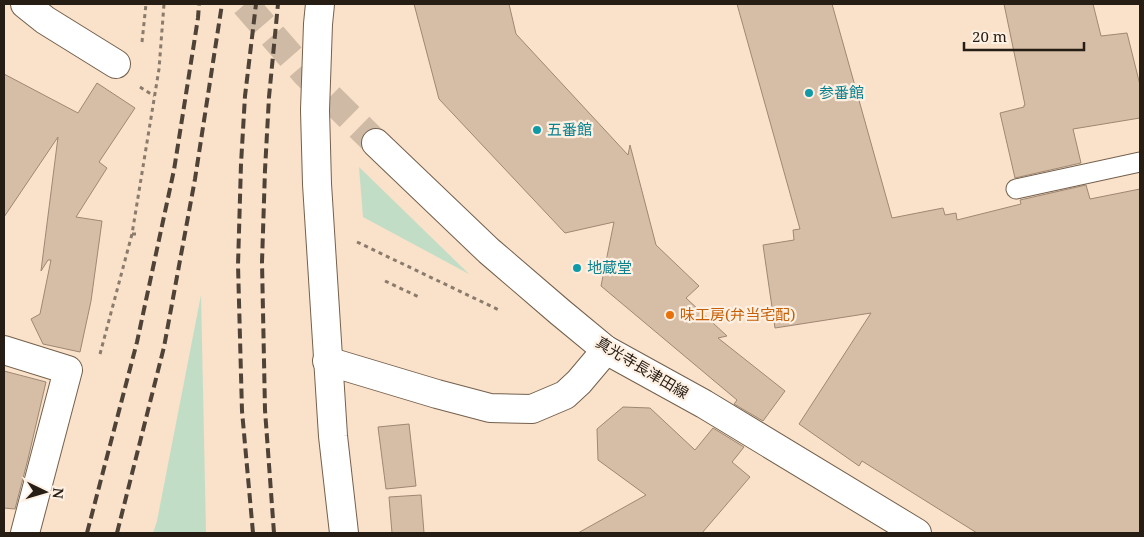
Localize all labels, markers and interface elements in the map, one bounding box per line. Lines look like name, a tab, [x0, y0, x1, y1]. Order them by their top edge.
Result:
scale bar	[964, 20, 1084, 52]
text: 20 m	[972, 26, 1007, 46]
place label: 参番館	[819, 82, 864, 102]
marker: 参番館	[803, 87, 815, 99]
place label: 五番館	[547, 119, 592, 139]
marker: 五番館	[531, 124, 543, 136]
place label: 地蔵堂	[587, 257, 632, 277]
marker: 地蔵堂	[571, 262, 583, 274]
place label: 味工房(弁当宅配)	[680, 304, 795, 324]
marker: 味工房(弁当宅配)	[664, 309, 676, 321]
street label: 真光寺長津田線	[592, 332, 693, 403]
north arrow	[20, 467, 70, 517]
text: N	[49, 487, 68, 500]

